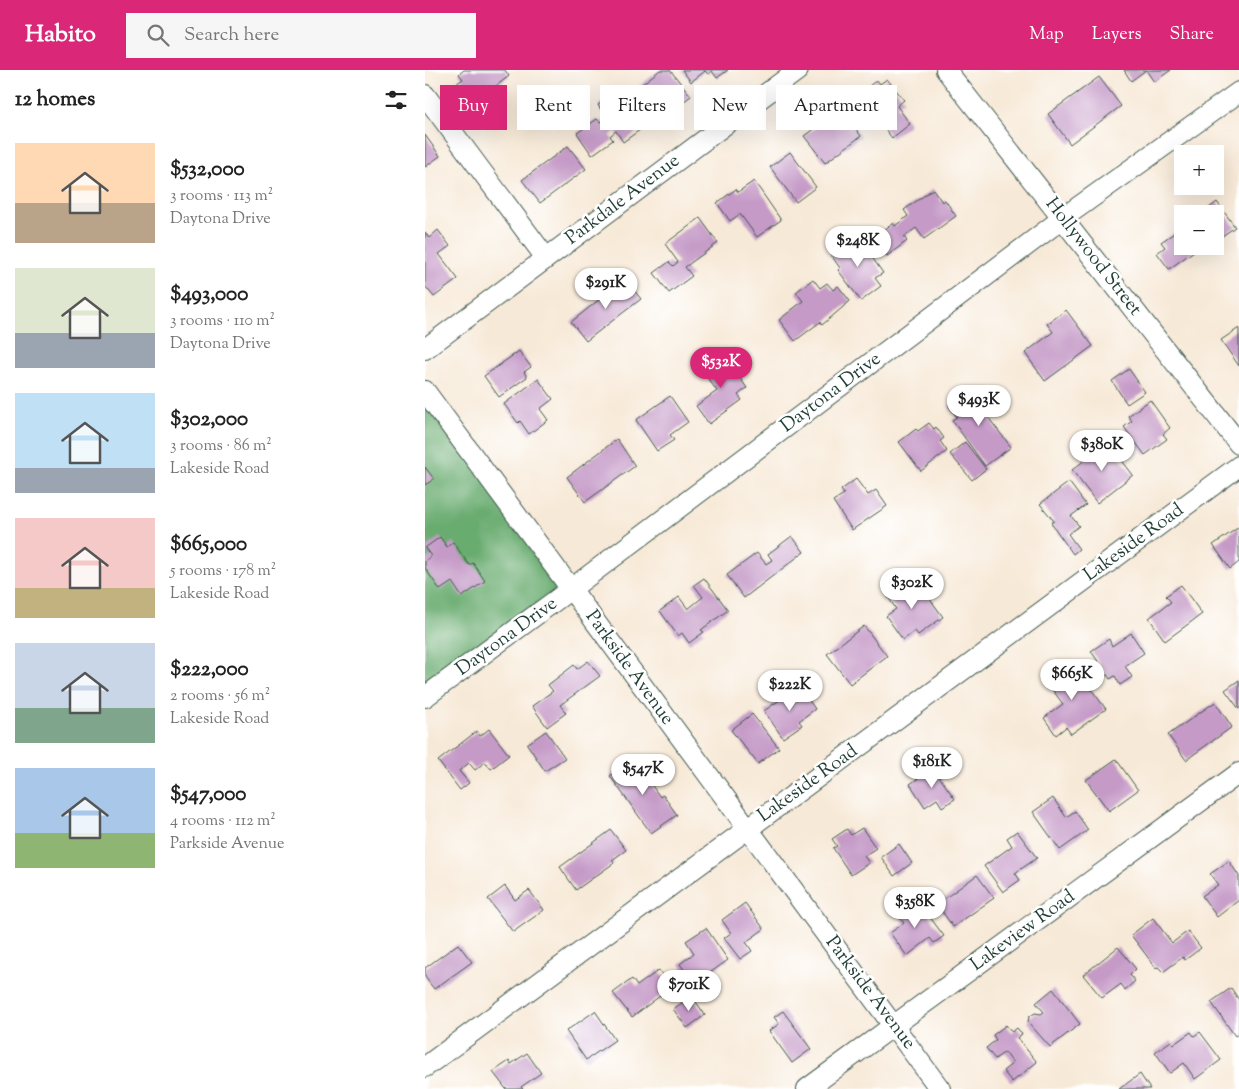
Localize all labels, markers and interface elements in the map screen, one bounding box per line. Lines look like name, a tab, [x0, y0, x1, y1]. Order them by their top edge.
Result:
search box	[126, 13, 476, 58]
text: Habito	[25, 18, 96, 52]
icon: search	[144, 21, 172, 49]
text: Search here	[184, 22, 279, 49]
text: Map	[1029, 22, 1064, 48]
text: Layers	[1092, 22, 1142, 48]
text: Share	[1170, 22, 1214, 48]
text: 12 homes	[15, 85, 95, 115]
chip: Buy	[440, 85, 507, 130]
chip: Rent	[517, 85, 590, 130]
chip: Filters	[600, 85, 684, 130]
chip: New	[694, 85, 766, 130]
chip: Apartment	[776, 85, 897, 130]
icon: filters	[382, 86, 410, 114]
map controls	[1174, 145, 1224, 255]
button: +	[1174, 145, 1224, 195]
street label: Parkdale Avenue	[560, 148, 686, 252]
text: $532,000	[170, 155, 245, 185]
icon: home	[55, 163, 115, 223]
text: 3 rooms · 113 m²	[170, 185, 273, 208]
street label: Hollywood Street	[1038, 192, 1148, 322]
button: −	[1174, 205, 1224, 255]
text: Daytona Drive	[170, 208, 271, 231]
pin: $248K	[823, 226, 893, 268]
text: $248K	[836, 230, 880, 253]
pin: $291K	[571, 268, 641, 310]
text: $291K	[586, 272, 626, 295]
text: $493,000	[170, 280, 248, 310]
icon: home	[55, 288, 115, 348]
text: 3 rooms · 110 m²	[170, 310, 275, 333]
text: Daytona Drive	[170, 333, 271, 356]
pin: $532K	[686, 346, 756, 389]
street label: Daytona Drive	[775, 346, 887, 440]
text: $532K	[701, 351, 741, 374]
pin: $493K	[944, 384, 1014, 427]
text: $493K	[958, 389, 1000, 412]
text: $302,000	[170, 405, 248, 435]
icon: home	[55, 413, 115, 473]
pin: $380K	[1067, 430, 1137, 472]
text: $380K	[1080, 434, 1124, 457]
text: 3 rooms · 86 m²	[170, 435, 272, 458]
text: Lakeside Road	[170, 458, 269, 481]
street label: Lakeside Road	[1078, 497, 1190, 589]
text: $665,000	[170, 530, 247, 560]
icon: home	[55, 538, 115, 598]
text: 5 rooms · 178 m²	[170, 560, 276, 583]
pin: $302K	[877, 568, 947, 610]
text: $302K	[891, 572, 933, 595]
text: Lakeside Road	[170, 583, 269, 606]
street label: Daytona Drive	[451, 591, 563, 683]
street label: Parkside Avenue	[578, 605, 680, 731]
text: $222,000	[170, 655, 249, 685]
pin: $665K	[1037, 658, 1107, 701]
icon: home	[55, 663, 115, 723]
text: $665K	[1051, 663, 1093, 686]
pin: $222K	[755, 670, 825, 712]
text: $222K	[769, 674, 811, 697]
text: 2 rooms · 56 m²	[170, 685, 270, 708]
text: Lakeside Road	[170, 708, 269, 731]
street label: Lakeside Road	[752, 738, 864, 830]
pin: $181K	[897, 746, 967, 789]
text: $181K	[913, 751, 952, 774]
pin: $547K	[608, 754, 678, 796]
text: $547K	[622, 758, 664, 781]
text: $547,000	[170, 780, 246, 810]
icon: home	[55, 788, 115, 848]
text: 4 rooms · 112 m²	[170, 810, 276, 833]
text: Parkside Avenue	[170, 833, 285, 856]
street label: Lakeview Road	[965, 884, 1081, 978]
pin: $358K	[880, 886, 950, 929]
text: $358K	[895, 891, 935, 914]
street label: Parkside Avenue	[818, 931, 922, 1056]
pin: $701K	[654, 970, 724, 1012]
text: $701K	[668, 974, 710, 997]

